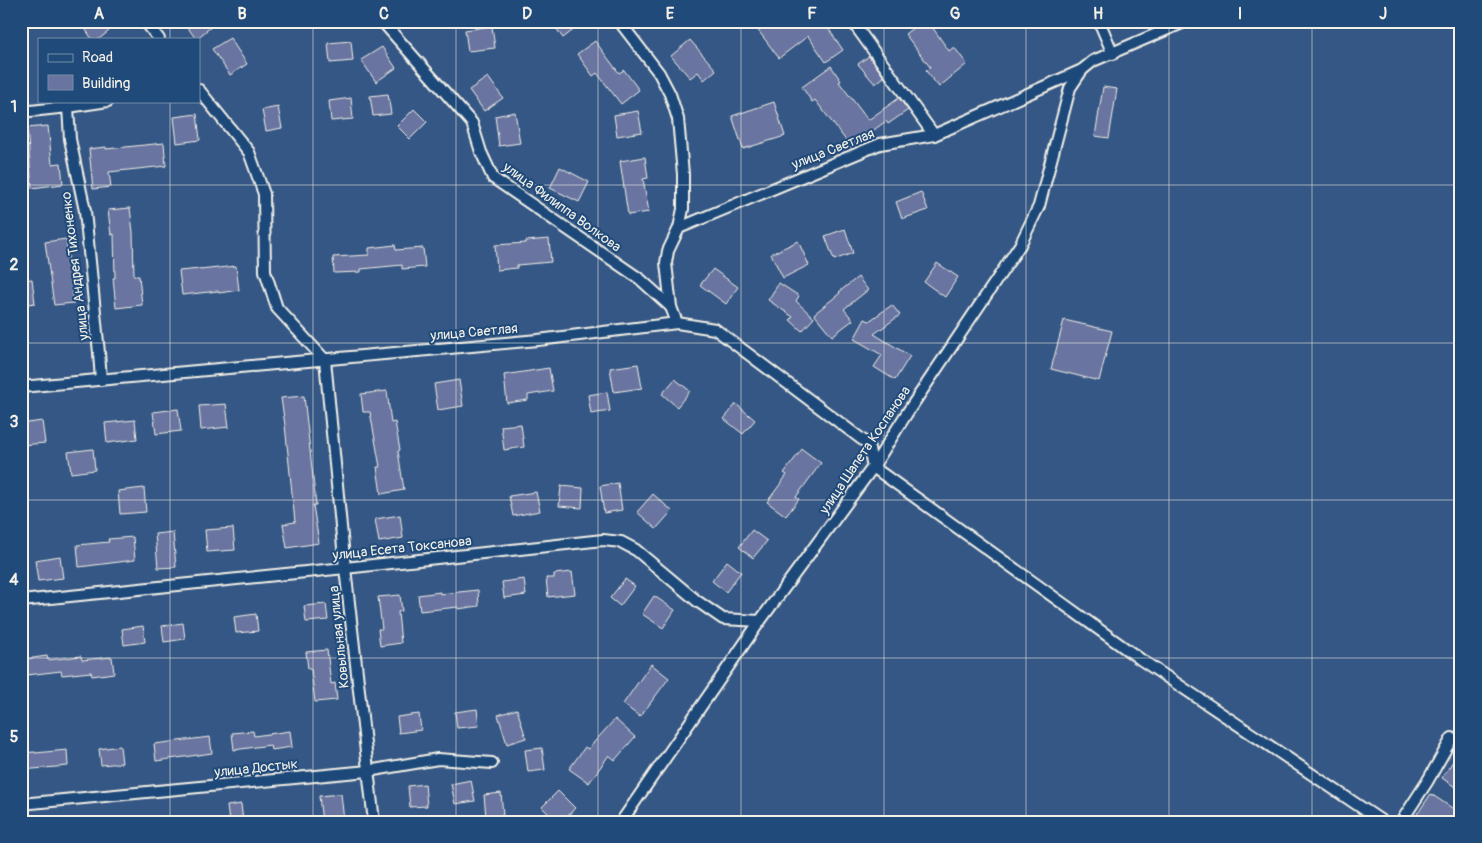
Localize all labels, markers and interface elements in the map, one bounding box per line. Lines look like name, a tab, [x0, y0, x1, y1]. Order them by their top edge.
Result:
text: A	[94, 4, 105, 24]
text: B	[237, 4, 247, 24]
text: C	[379, 4, 389, 24]
text: D	[522, 4, 532, 24]
text: E	[666, 4, 675, 24]
text: F	[807, 4, 817, 24]
text: G	[950, 4, 961, 24]
text: H	[1093, 4, 1103, 24]
text: I	[1238, 4, 1242, 24]
text: J	[1379, 4, 1387, 24]
legend	[38, 38, 200, 102]
text: Road	[82, 48, 113, 67]
text: Building	[82, 74, 130, 93]
text: 1	[11, 97, 17, 117]
street label: улица Светлая	[788, 125, 877, 174]
street label: улица Филиппа Волкова	[499, 158, 624, 256]
street label: улица Андрея Тихоненко	[57, 190, 93, 342]
text: 2	[10, 255, 19, 275]
street label: улица Светлая	[429, 320, 518, 344]
street label: улица Шапета Коспанова	[815, 383, 914, 518]
text: 3	[10, 412, 19, 432]
street label: улица Есета Токсанова	[331, 532, 472, 564]
text: 4	[9, 570, 19, 590]
street label: Ковыльная улица	[325, 585, 353, 689]
text: 5	[10, 727, 19, 747]
street label: улица Достык	[212, 755, 299, 781]

